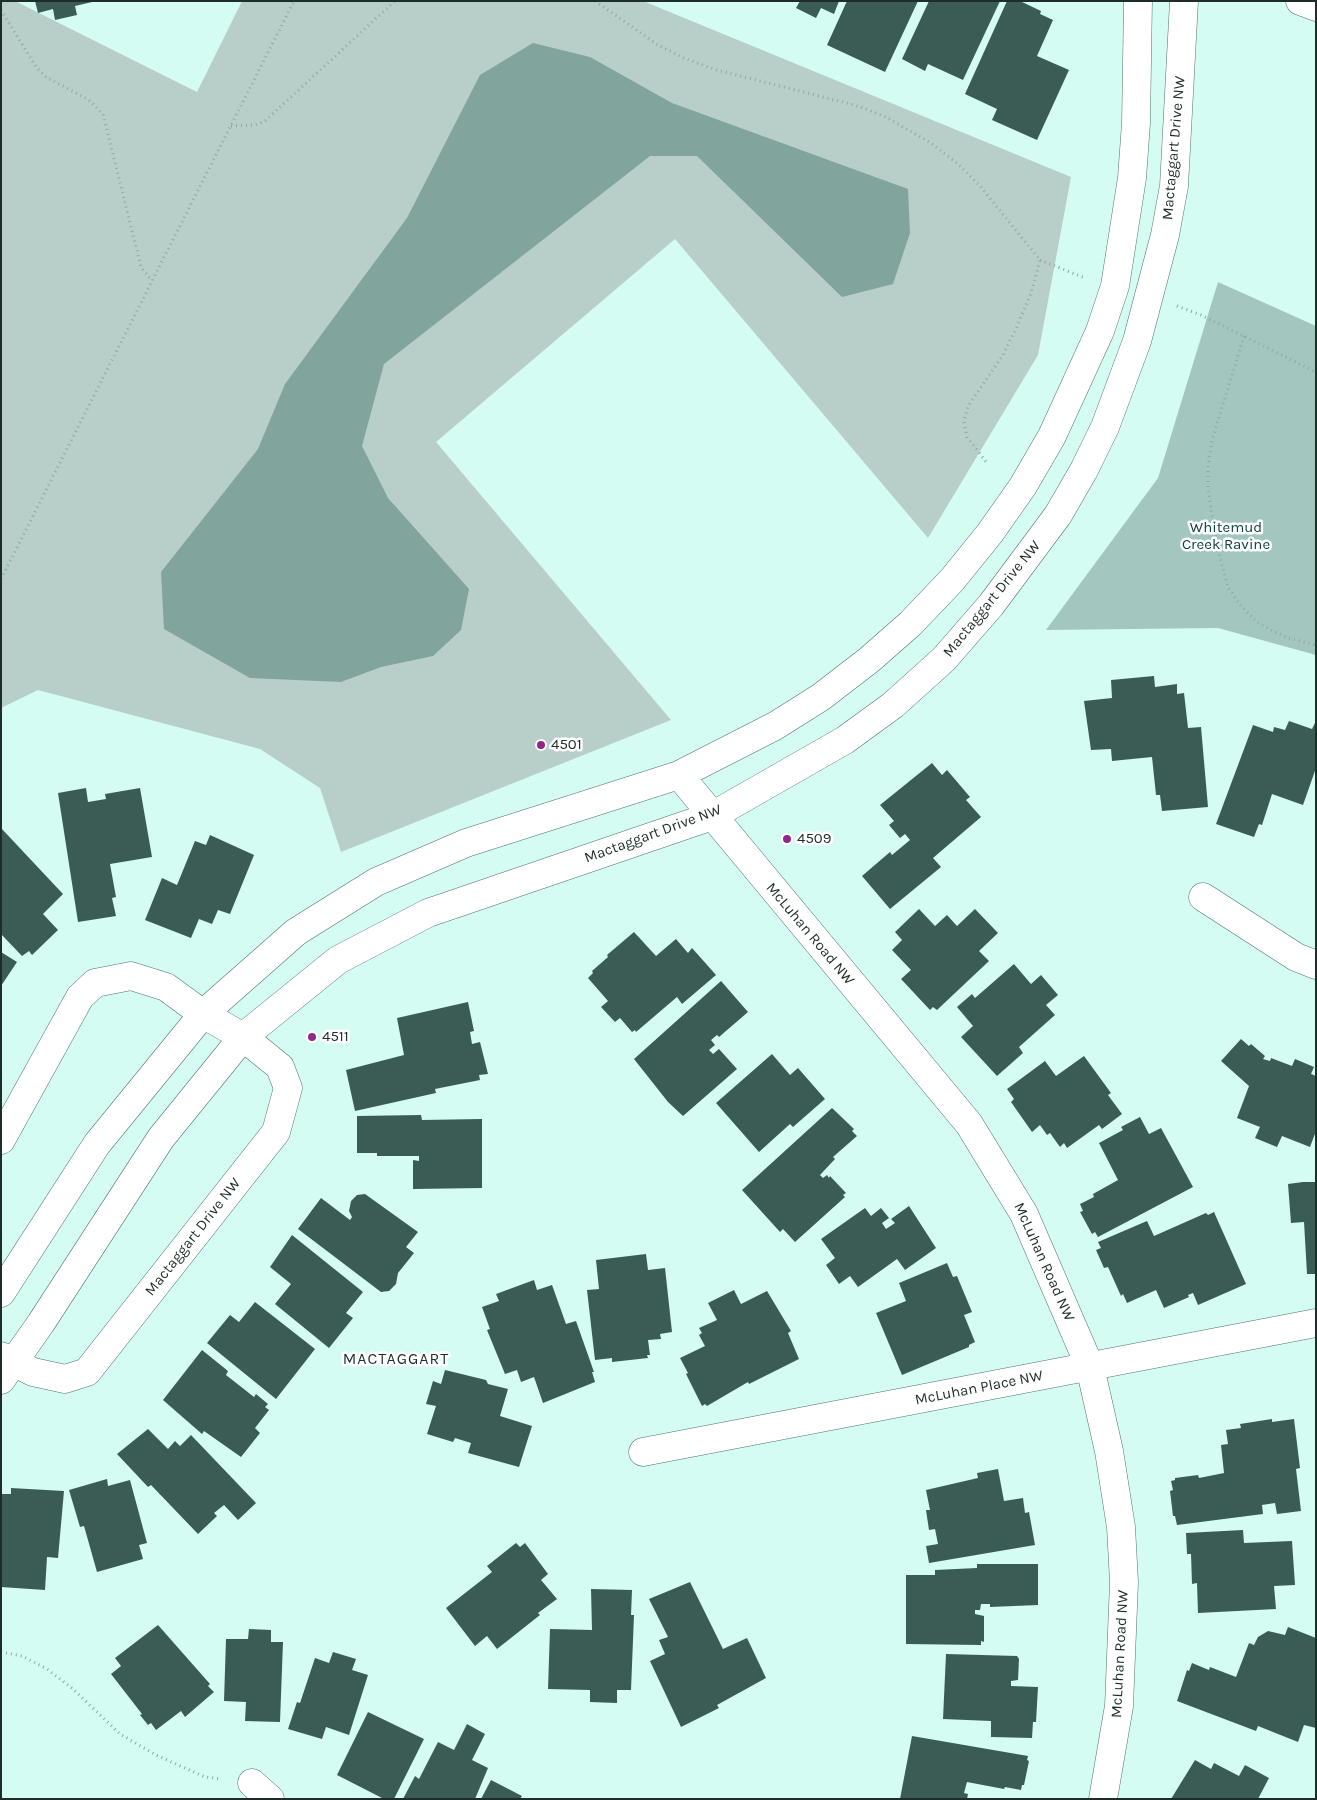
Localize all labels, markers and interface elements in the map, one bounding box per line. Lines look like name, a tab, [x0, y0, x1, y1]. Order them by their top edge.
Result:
street label: Mactaggart Drive NW	[1159, 75, 1189, 221]
park label: Whitemud Creek Ravine	[1182, 519, 1270, 554]
street label: Mactaggart Drive NW	[939, 537, 1045, 661]
place label: 4501	[551, 736, 582, 754]
marker: 4501	[535, 739, 547, 751]
street label: Mactaggart Drive NW	[582, 801, 724, 867]
place label: 4509	[797, 830, 831, 848]
marker: 4509	[781, 833, 793, 845]
street label: McLuhan Road NW	[762, 879, 858, 989]
place label: 4511	[322, 1028, 349, 1046]
marker: 4511	[306, 1031, 318, 1043]
street label: Mactaggart Drive NW	[141, 1174, 245, 1300]
street label: McLuhan Road NW	[1010, 1200, 1078, 1324]
district label: MACTAGGART	[341, 1349, 451, 1369]
street label: McLuhan Place NW	[914, 1367, 1044, 1409]
street label: McLuhan Road NW	[1108, 1590, 1132, 1718]

